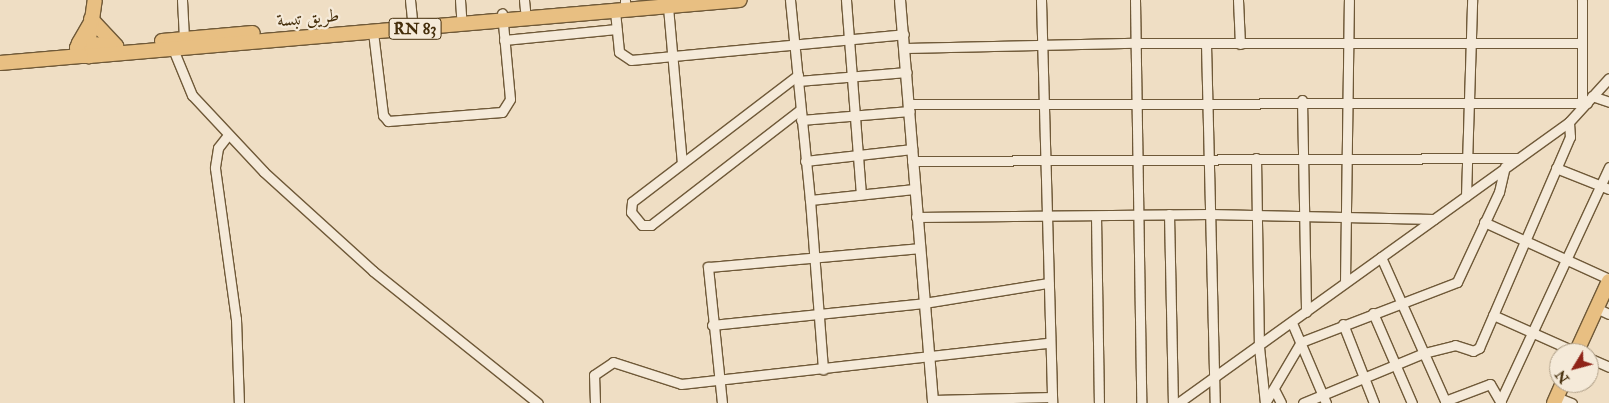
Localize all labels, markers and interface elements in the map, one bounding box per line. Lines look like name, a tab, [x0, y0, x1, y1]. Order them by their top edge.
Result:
street label: طريق تبسة	[276, 6, 340, 32]
road number: RN 83	[388, 15, 442, 42]
north arrow	[1549, 343, 1599, 393]
text: N	[1552, 367, 1573, 387]

